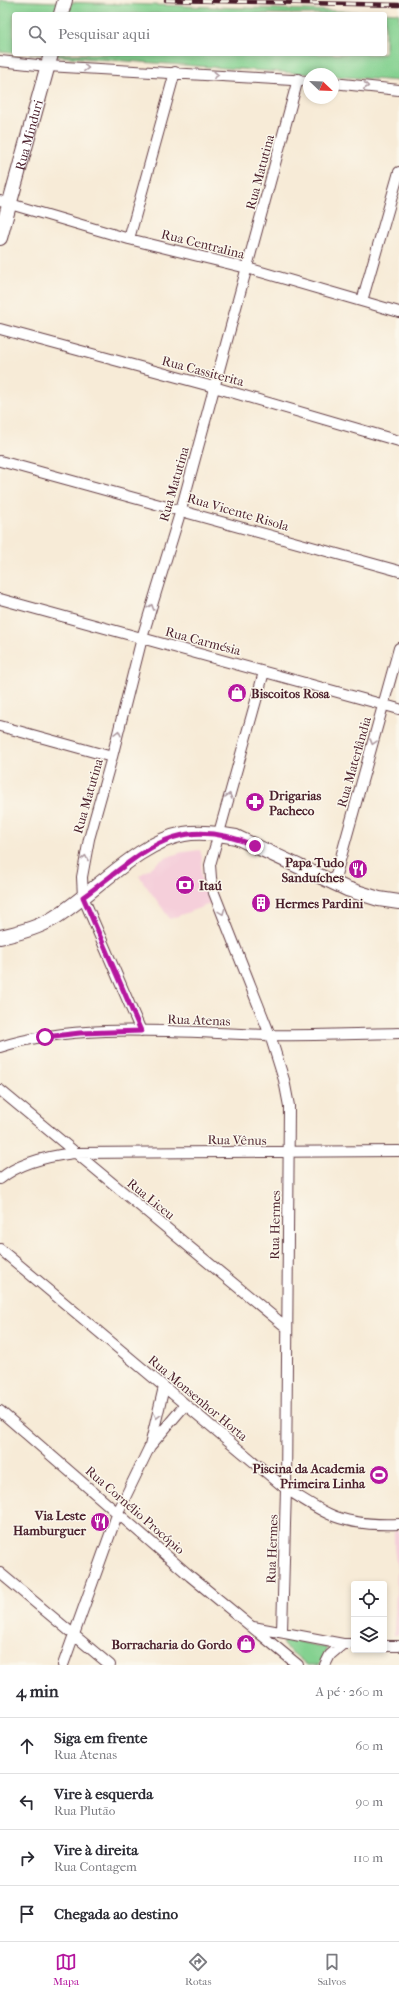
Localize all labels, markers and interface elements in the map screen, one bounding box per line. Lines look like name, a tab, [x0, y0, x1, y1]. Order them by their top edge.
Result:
search box	[12, 12, 387, 56]
icon: search	[26, 23, 48, 45]
text: Pesquisar aqui	[58, 25, 150, 43]
one-way arrow	[83, 64, 89, 72]
north arrow	[303, 68, 339, 104]
one-way arrow	[213, 70, 219, 79]
one-way arrow	[363, 82, 369, 91]
street label: Rua Minduri	[12, 98, 46, 172]
street label: Rua Matutina	[243, 132, 278, 211]
street label: Rua Centralina	[160, 226, 247, 262]
street label: Rua Cassiterita	[160, 353, 247, 389]
street label: Rua Matutina	[156, 444, 192, 523]
street label: Rua Vicente Risola	[185, 490, 292, 534]
one-way arrow	[146, 604, 155, 611]
street label: Rua Carmésia	[164, 624, 243, 659]
shop icon: Biscoitos Rosa	[226, 682, 248, 704]
place label: Biscoitos Rosa	[251, 686, 331, 701]
street label: Rua Materlândia	[334, 714, 374, 809]
one-way arrow	[114, 730, 122, 736]
one-way arrow	[369, 739, 378, 746]
street label: Rua Matutina	[70, 756, 106, 835]
place label: Drigarias Pacheco	[269, 788, 322, 818]
pharmacy icon: Drigarias Pacheco	[244, 791, 266, 813]
one-way arrow	[224, 793, 233, 800]
route end	[246, 837, 264, 855]
one-way arrow	[80, 855, 88, 861]
place label: Papa Tudo Sanduíches	[281, 855, 344, 885]
restaurant icon: Papa Tudo Sanduíches	[347, 858, 369, 880]
bank icon: Itaú	[174, 874, 196, 896]
place label: Itaú	[199, 878, 223, 893]
building icon: Hermes Pardini	[250, 892, 272, 914]
place label: Hermes Pardini	[275, 896, 363, 911]
one-way arrow	[217, 908, 225, 915]
street label: Rua Atenas	[167, 1011, 231, 1029]
route start	[36, 1028, 54, 1046]
street label: Rua Vênus	[207, 1132, 267, 1148]
street label: Rua Liceu	[124, 1175, 178, 1223]
street label: Rua Hermes	[267, 1190, 283, 1260]
street label: Rua Monsenhor Horta	[145, 1352, 251, 1445]
one-way arrow	[153, 1413, 162, 1420]
place label: Piscina da Academia Primeira Linha	[252, 1461, 366, 1491]
street label: Rua Cornélio Procópio	[82, 1463, 188, 1557]
sports icon: Piscina da Academia Primeira Linha	[368, 1464, 390, 1486]
place label: Via Leste Hamburguer	[13, 1508, 87, 1539]
restaurant icon: Via Leste Hamburguer	[89, 1511, 111, 1533]
street label: Rua Hermes	[263, 1514, 281, 1584]
map controls	[351, 1581, 387, 1653]
button: locate	[351, 1581, 387, 1617]
button: layers	[351, 1617, 387, 1653]
shop icon: Borracharia do Gordo	[235, 1633, 257, 1655]
place label: Borracharia do Gordo	[112, 1637, 232, 1652]
text: 4 min	[16, 1681, 59, 1701]
text: A pé · 260 m	[316, 1684, 383, 1699]
text: Siga em frente	[54, 1729, 147, 1747]
icon: ahead	[16, 1735, 38, 1757]
text: 60 m	[355, 1738, 383, 1753]
text: Rua Atenas	[54, 1747, 117, 1762]
text: Vire à esquerda	[54, 1785, 153, 1803]
icon: left	[16, 1791, 38, 1813]
text: 90 m	[355, 1794, 383, 1809]
text: Rua Plutão	[54, 1803, 115, 1818]
text: Vire à direita	[54, 1841, 138, 1859]
icon: right	[16, 1847, 38, 1869]
text: 110 m	[353, 1850, 383, 1865]
text: Rua Contagem	[54, 1859, 137, 1874]
icon: arrive	[16, 1903, 38, 1925]
text: Chegada ao destino	[54, 1905, 178, 1923]
tab: Mapa	[53, 1951, 79, 1988]
tab: Rotas	[185, 1951, 212, 1988]
tab: Salvos	[317, 1951, 346, 1988]

